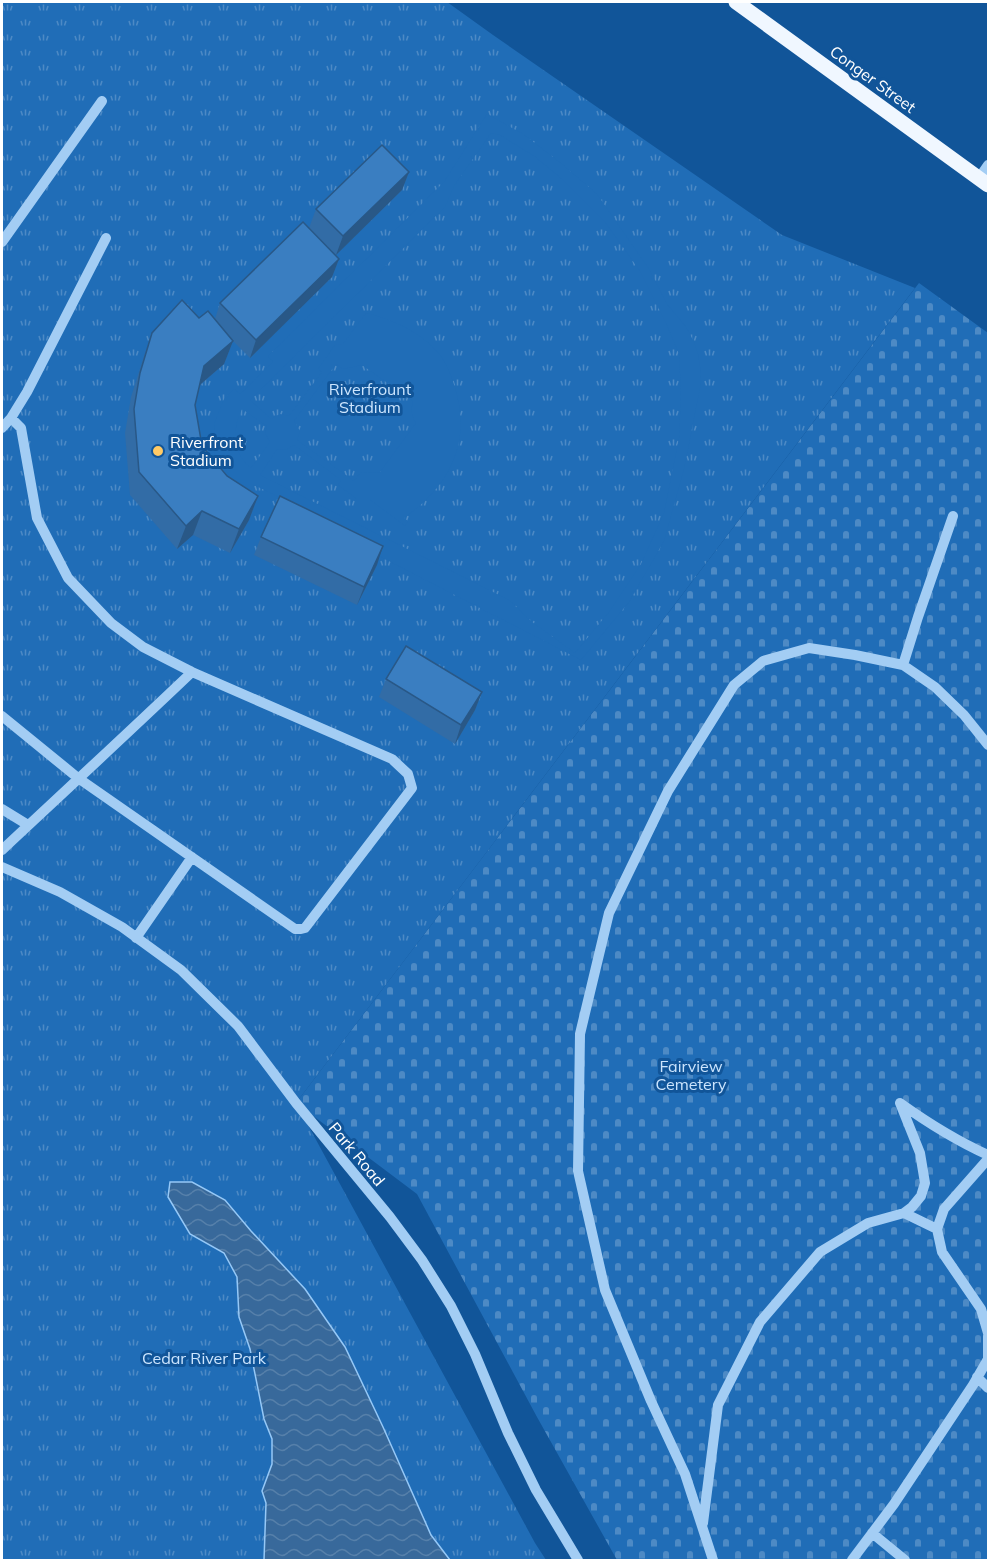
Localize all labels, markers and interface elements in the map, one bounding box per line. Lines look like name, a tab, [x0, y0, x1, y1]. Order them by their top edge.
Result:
street label: Conger Street	[826, 41, 920, 117]
park label: Riverfrount Stadium	[329, 379, 412, 417]
place label: Riverfront Stadium	[170, 432, 244, 470]
marker: Riverfront Stadium	[151, 444, 165, 458]
park label: Fairview Cemetery	[656, 1056, 727, 1094]
street label: Park Road	[325, 1118, 389, 1190]
park label: Cedar River Park	[142, 1348, 267, 1368]

